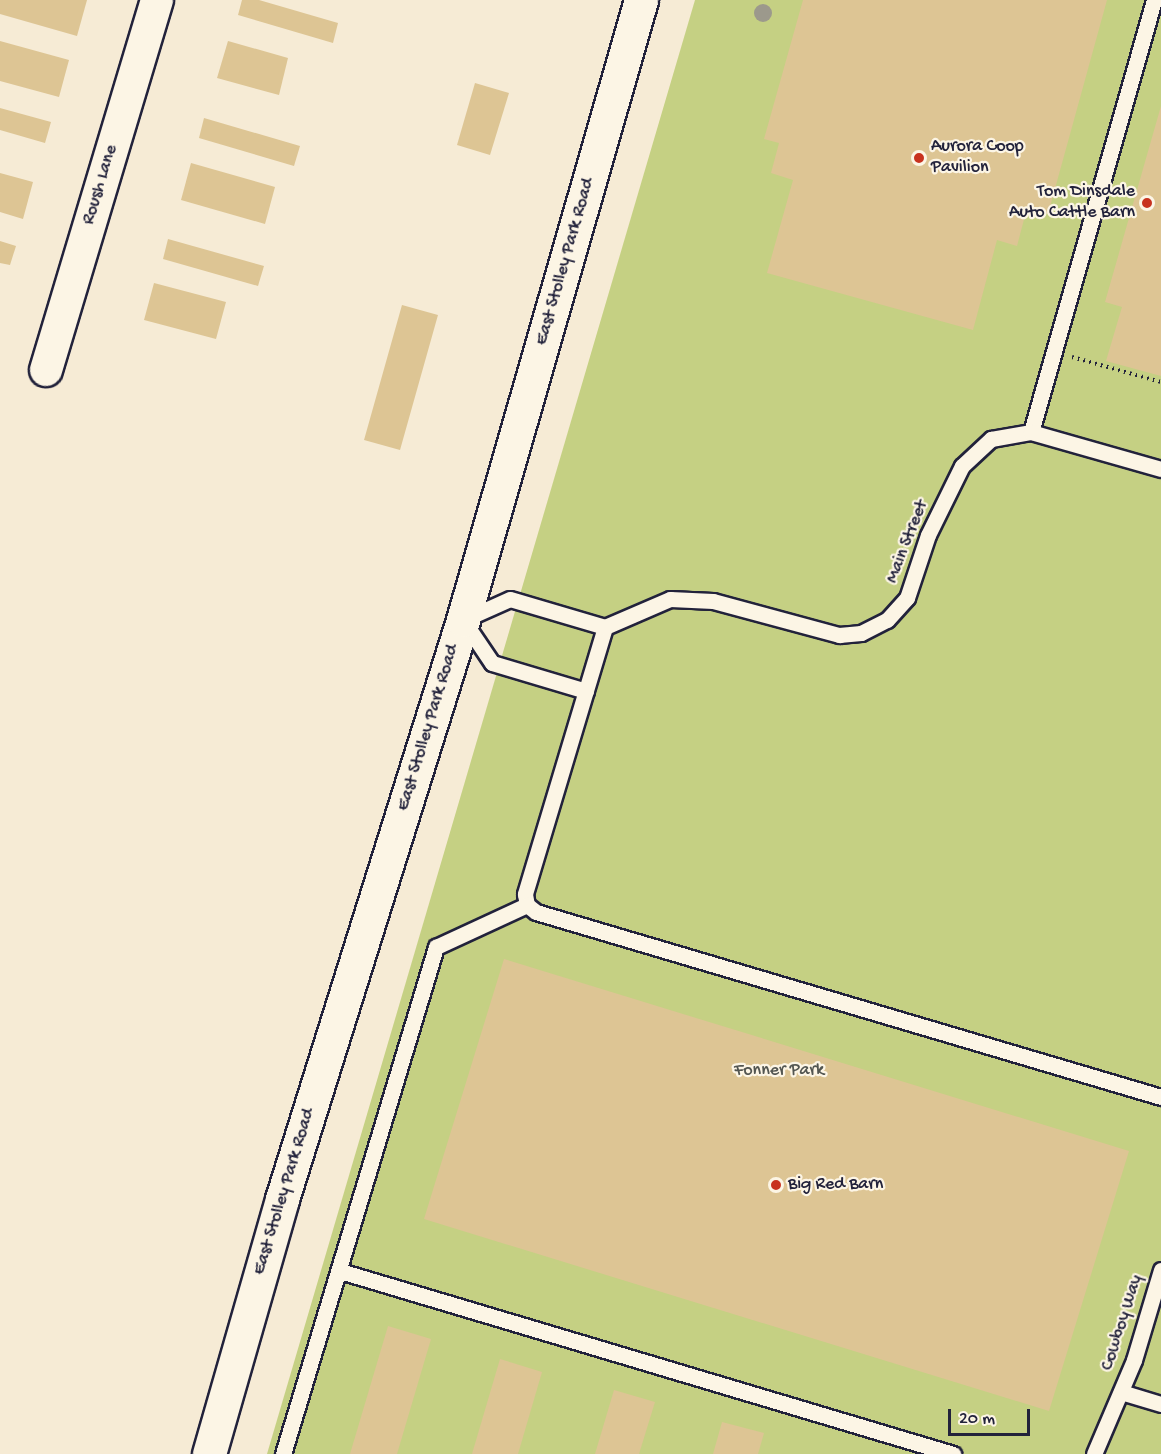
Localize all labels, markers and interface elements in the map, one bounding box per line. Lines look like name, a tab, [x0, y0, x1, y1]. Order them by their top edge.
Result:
place label: Aurora Coop Pavilion	[931, 137, 1024, 180]
street label: Roush Lane	[79, 143, 123, 227]
marker: Aurora Coop Pavilion	[912, 151, 926, 165]
street label: East Stolley Park Road	[532, 176, 600, 348]
place label: Tom Dinsdale Auto Cattle Barn	[1009, 182, 1135, 224]
marker: Tom Dinsdale Auto Cattle Barn	[1140, 196, 1154, 210]
street label: Main Street	[882, 497, 934, 587]
street label: East Stolley Park Road	[393, 642, 465, 814]
park label: Fonner Park	[734, 1060, 824, 1082]
street label: East Stolley Park Road	[249, 1106, 321, 1278]
place label: Big Red Barn	[788, 1174, 883, 1196]
marker: Big Red Barn	[769, 1178, 783, 1192]
street label: Cowboy Way	[1097, 1273, 1149, 1373]
scale bar	[951, 1397, 1034, 1435]
text: 20 m	[959, 1409, 995, 1430]

